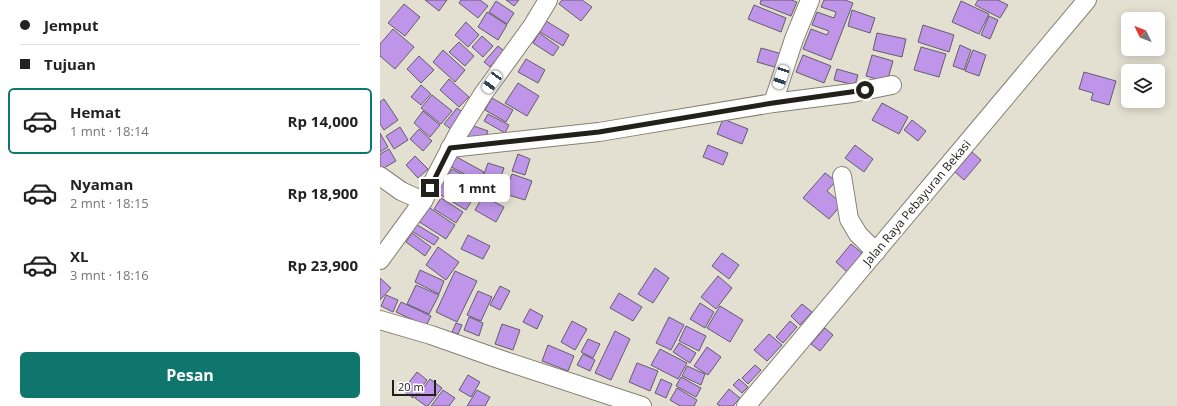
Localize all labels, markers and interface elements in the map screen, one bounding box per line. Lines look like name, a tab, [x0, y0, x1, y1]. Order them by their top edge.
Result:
north arrow	[1121, 12, 1165, 56]
map controls	[1121, 12, 1165, 108]
text: Jemput	[44, 15, 98, 35]
text: Tujuan	[44, 54, 96, 74]
car	[771, 64, 791, 90]
button: layers	[1121, 64, 1165, 108]
car	[480, 69, 504, 95]
route start	[856, 81, 874, 99]
text: Hemat	[70, 102, 121, 122]
icon: car	[22, 103, 58, 139]
text: Rp 14,000	[288, 111, 358, 131]
text: 1 mnt · 18:14	[70, 122, 149, 140]
street label: Jalan Raya Pebayuran Bekasi	[858, 136, 974, 270]
text: Nyaman	[70, 174, 133, 194]
callout: 1 mnt	[444, 174, 510, 202]
icon: car	[22, 175, 58, 211]
route end	[421, 179, 439, 197]
text: 1 mnt	[458, 179, 496, 197]
text: Rp 18,900	[288, 183, 358, 203]
text: 2 mnt · 18:15	[70, 194, 149, 212]
text: XL	[70, 246, 88, 266]
icon: car	[22, 247, 58, 283]
text: Rp 23,900	[288, 255, 358, 275]
text: 3 mnt · 18:16	[70, 266, 149, 284]
button: Pesan	[20, 352, 360, 398]
scale bar	[392, 378, 436, 397]
text: 20 m	[398, 379, 424, 394]

